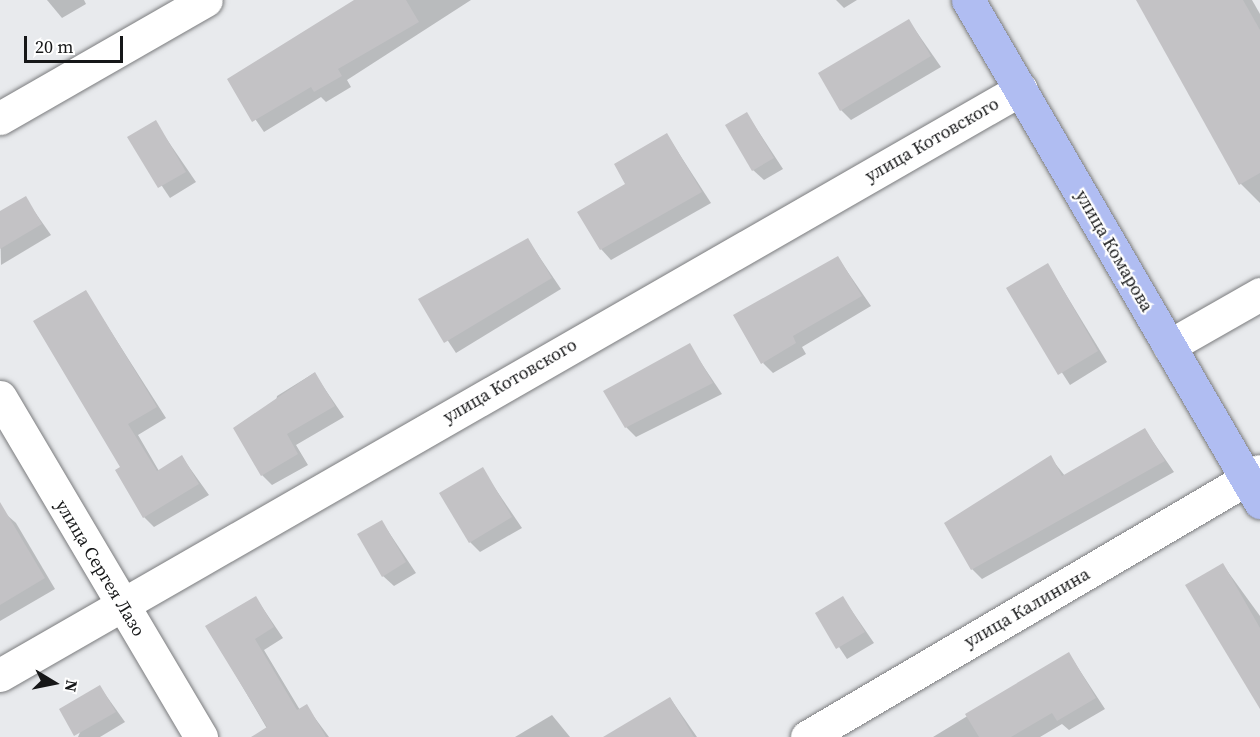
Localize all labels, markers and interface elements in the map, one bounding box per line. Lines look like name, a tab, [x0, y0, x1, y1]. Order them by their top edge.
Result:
scale bar	[27, 24, 126, 62]
text: 20 m	[35, 34, 73, 59]
street label: улица Котовского	[861, 93, 1003, 187]
street label: улица Комарова	[1070, 186, 1158, 316]
street label: улица Котовского	[439, 334, 581, 428]
street label: улица Сергея Лазо	[51, 496, 149, 640]
street label: улица Калинина	[960, 563, 1094, 653]
north arrow	[24, 653, 84, 713]
text: N	[60, 678, 84, 694]

